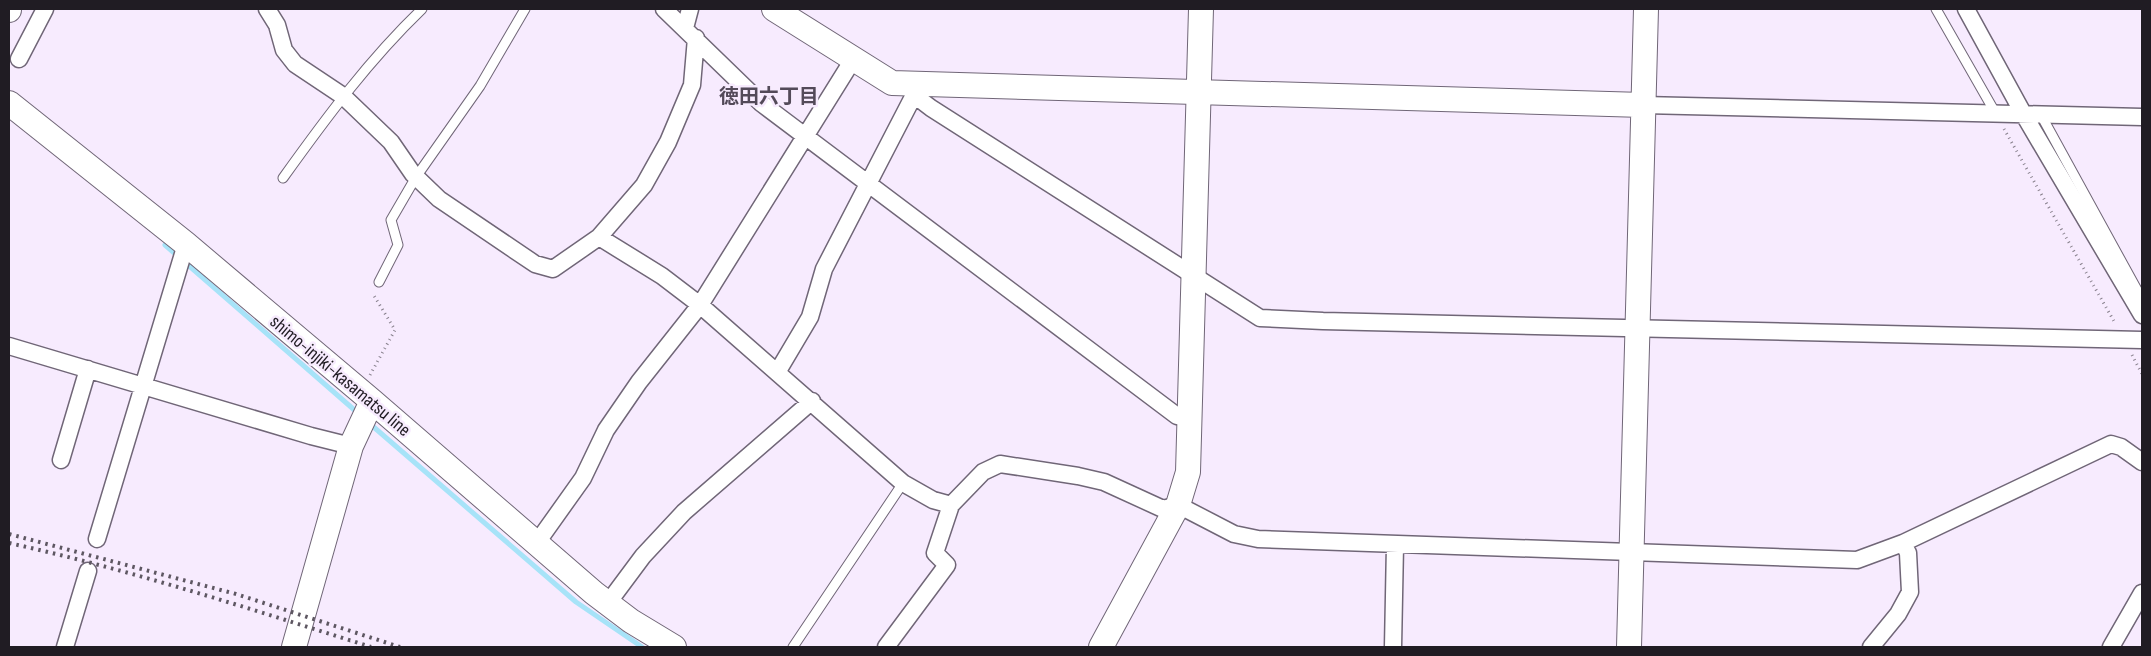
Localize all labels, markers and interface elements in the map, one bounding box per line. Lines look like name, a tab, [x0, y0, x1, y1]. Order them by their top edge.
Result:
district label: 徳田六丁目	[719, 85, 819, 109]
street label: shimo-injiki-kasamatsu line	[265, 311, 415, 442]

